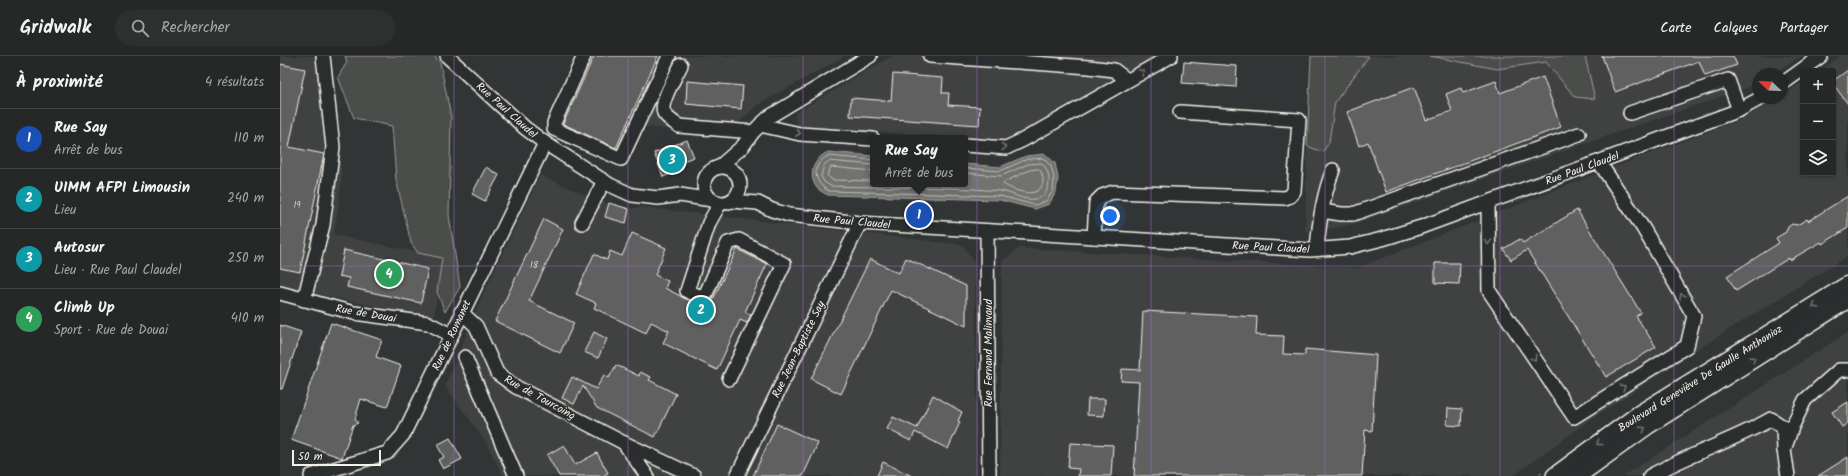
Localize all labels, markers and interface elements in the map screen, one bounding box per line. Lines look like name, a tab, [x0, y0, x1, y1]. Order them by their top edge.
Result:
search box	[115, 10, 395, 46]
text: Gridwalk	[20, 13, 91, 43]
text: Rechercher	[161, 16, 229, 40]
icon: search	[129, 17, 151, 39]
text: Carte	[1660, 17, 1692, 39]
text: Calques	[1714, 17, 1758, 39]
text: Partager	[1780, 17, 1828, 39]
north arrow	[1752, 68, 1788, 104]
map controls	[1800, 68, 1836, 176]
button: +	[1800, 68, 1836, 104]
text: À proximité	[16, 69, 103, 96]
one-way arrow	[1138, 69, 1145, 77]
text: 4 résultats	[205, 72, 264, 93]
street label: Rue Paul Claudel	[472, 78, 541, 144]
button: −	[1800, 104, 1836, 140]
text: Rue Say	[54, 116, 107, 140]
text: 1	[27, 128, 31, 149]
text: 110 m	[234, 128, 264, 149]
one-way arrow	[795, 128, 801, 137]
popup	[870, 135, 968, 187]
text: Rue Say	[885, 139, 938, 163]
text: Arrêt de bus	[54, 140, 123, 161]
button: layers	[1800, 140, 1836, 176]
one-way arrow	[1000, 143, 1007, 152]
pin: 3	[659, 145, 685, 175]
street label: Rue Paul Claudel	[1543, 147, 1622, 191]
text: Arrêt de bus	[885, 163, 953, 184]
text: UIMM AFPI Limousin	[54, 176, 190, 200]
text: 2	[25, 188, 33, 209]
text: 240 m	[227, 188, 264, 209]
house number: 19	[293, 198, 301, 213]
text: Lieu	[54, 200, 76, 221]
pin: 1	[906, 200, 932, 230]
your location	[1100, 206, 1120, 226]
street label: Rue Paul Claudel	[813, 210, 892, 234]
text: Autosur	[54, 236, 104, 260]
street label: Rue Paul Claudel	[1232, 237, 1310, 259]
one-way arrow	[1484, 239, 1492, 245]
text: 3	[25, 248, 33, 269]
text: 250 m	[227, 248, 264, 269]
house number: 18	[530, 258, 539, 273]
pin: 4	[376, 259, 402, 289]
text: Lieu · Rue Paul Claudel	[54, 260, 181, 281]
one-way arrow	[1680, 293, 1687, 300]
pin: 2	[688, 295, 714, 325]
text: Climb Up	[54, 296, 115, 320]
street label: Rue de Romanet	[428, 296, 477, 374]
street label: Rue Jean-Baptiste Say	[768, 297, 831, 401]
street label: Rue Fernand Malinvaud	[980, 299, 998, 407]
street label: Rue de Douai	[334, 300, 398, 328]
one-way arrow	[1812, 301, 1819, 308]
text: 4	[25, 308, 33, 329]
text: 410 m	[231, 308, 264, 329]
text: Sport · Rue de Douai	[54, 320, 168, 341]
street label: Boulevard Geneviève De Gaulle Anthonioz	[1615, 320, 1787, 437]
one-way arrow	[1529, 354, 1537, 361]
one-way arrow	[1749, 357, 1756, 364]
street label: Rue de Tourcoing	[500, 371, 579, 425]
one-way arrow	[1619, 384, 1626, 391]
one-way arrow	[1639, 426, 1646, 434]
one-way arrow	[1596, 438, 1603, 446]
scale bar	[292, 448, 381, 467]
text: 50 m	[298, 448, 323, 466]

